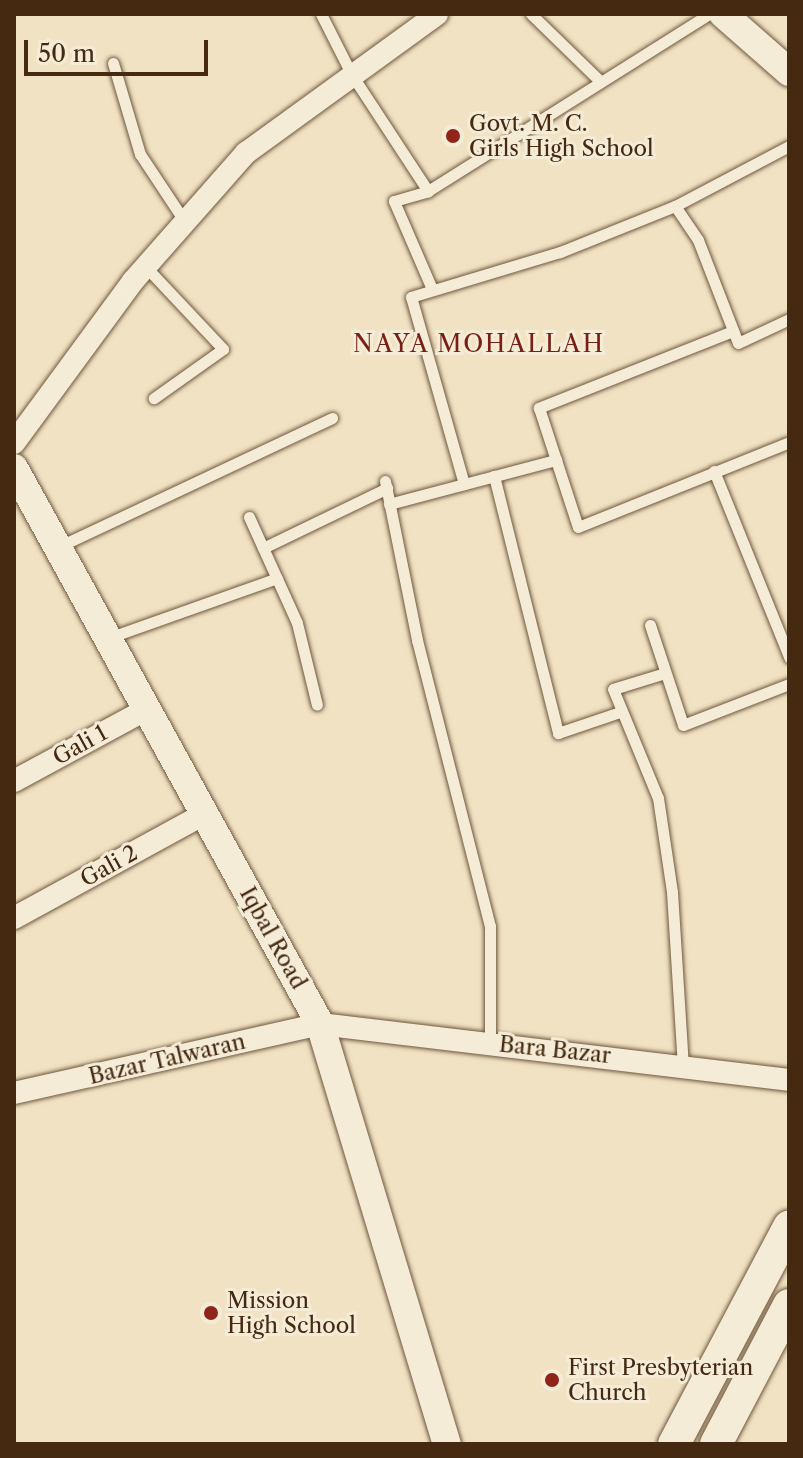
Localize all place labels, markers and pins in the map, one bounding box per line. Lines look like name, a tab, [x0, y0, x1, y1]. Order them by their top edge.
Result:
place label: Govt. M. C. Girls High School	[469, 110, 653, 162]
marker: Govt. M. C. Girls High School	[444, 127, 462, 145]
place label: Mission High School	[227, 1287, 356, 1338]
marker: Mission High School	[202, 1304, 220, 1322]
place label: First Presbyterian Church	[568, 1354, 753, 1406]
marker: First Presbyterian Church	[543, 1371, 561, 1389]

